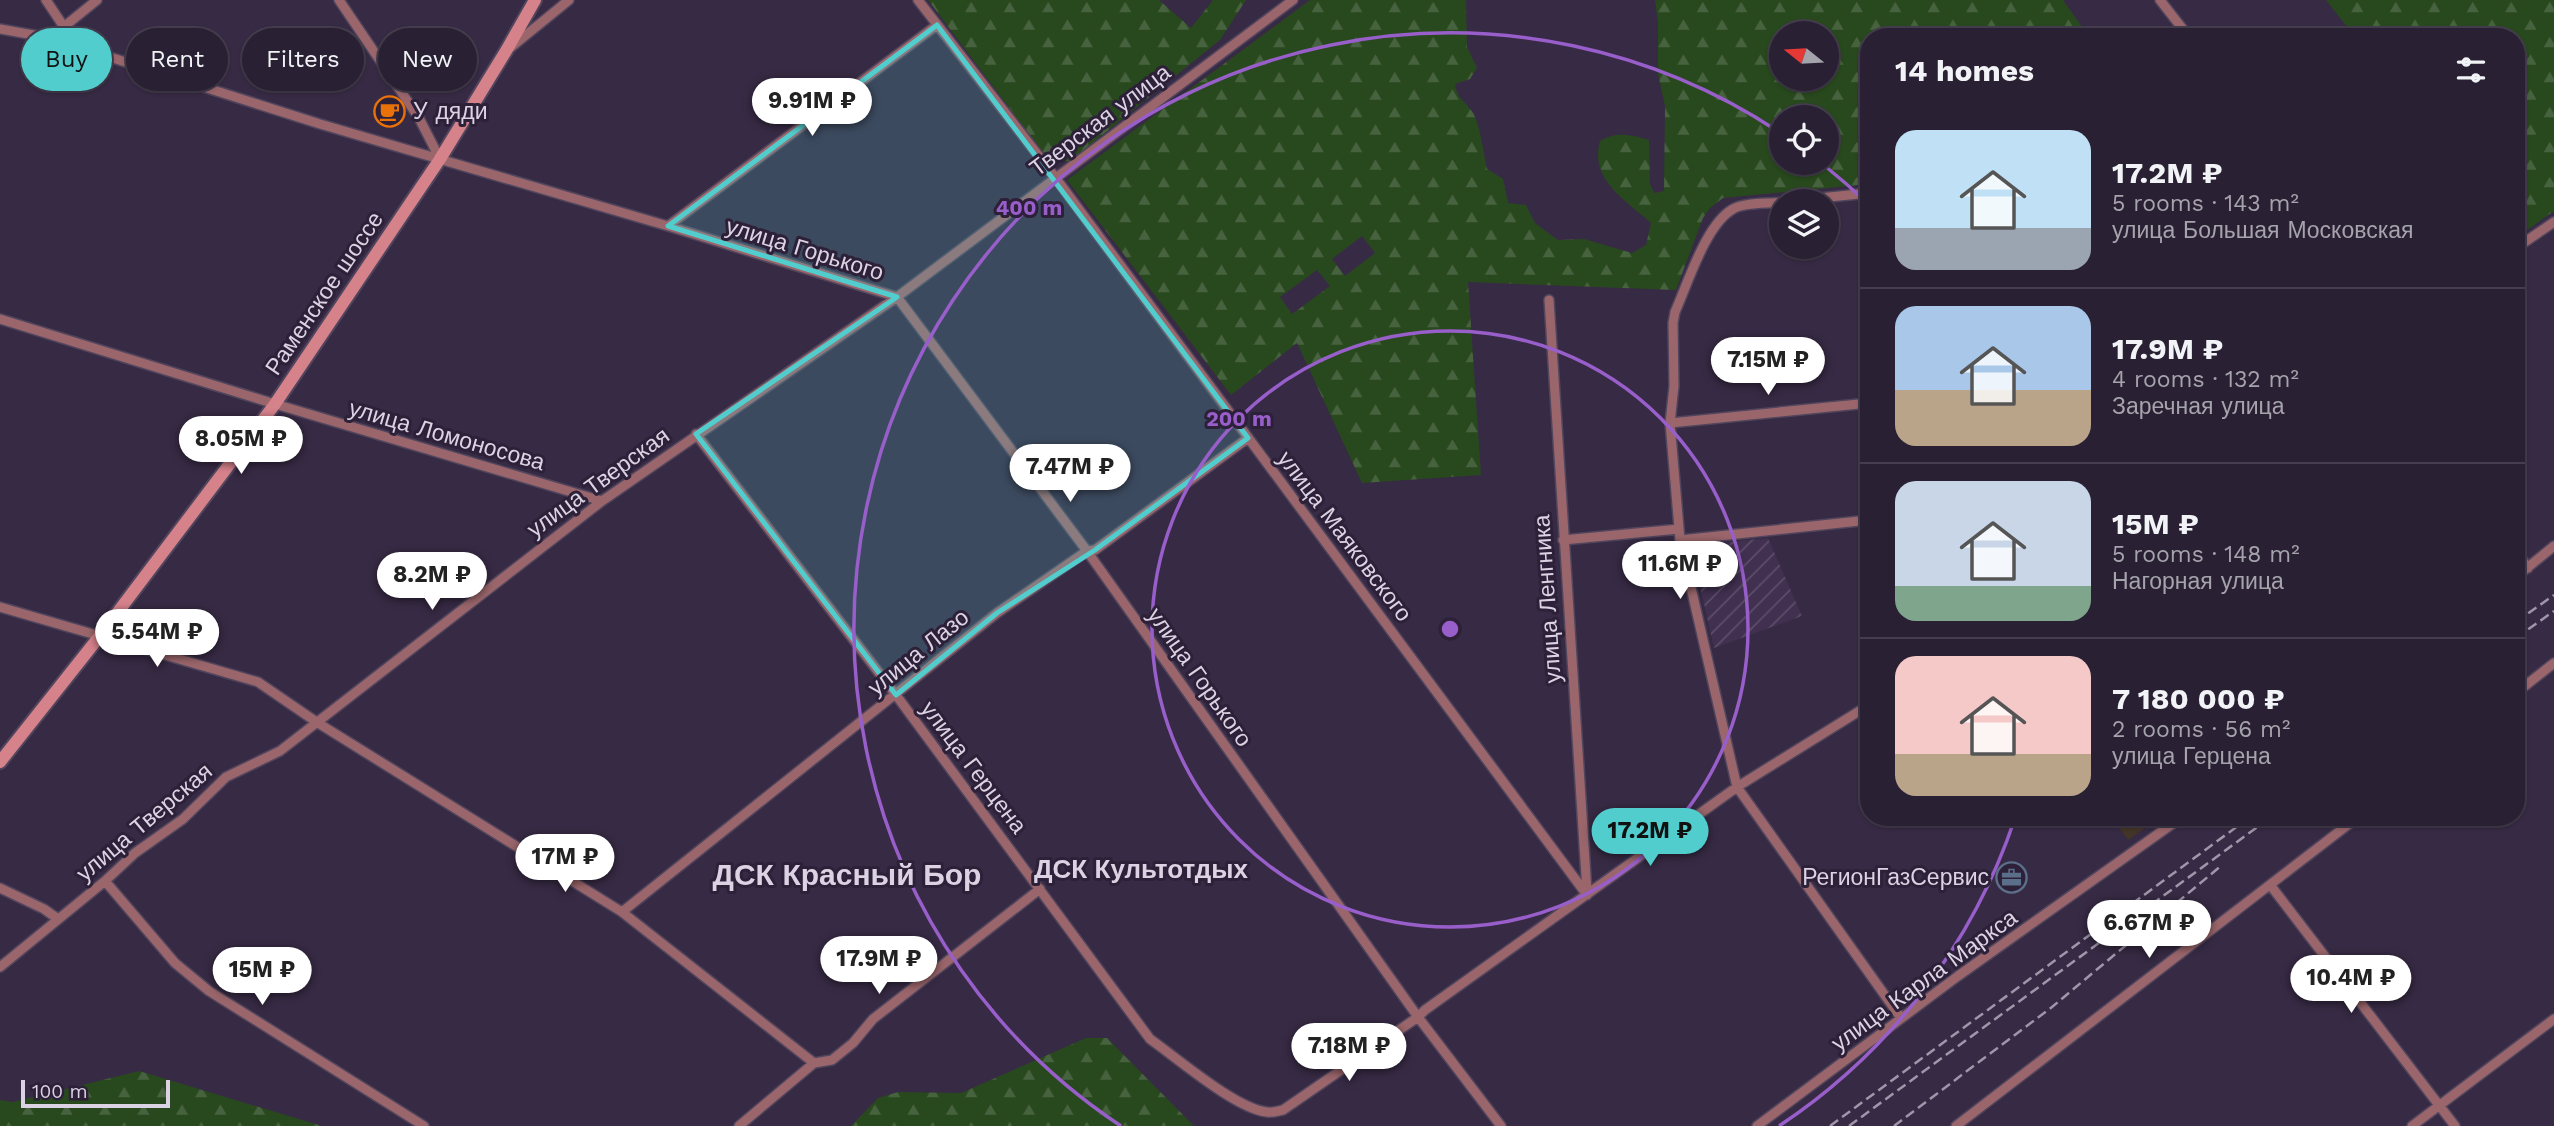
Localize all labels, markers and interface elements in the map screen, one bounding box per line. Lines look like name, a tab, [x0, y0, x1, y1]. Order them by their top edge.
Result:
north arrow	[1769, 21, 1839, 91]
map controls	[1769, 21, 1839, 259]
chip: Buy	[21, 28, 112, 91]
chip: Rent	[126, 28, 228, 91]
chip: Filters	[242, 28, 364, 91]
chip: New	[378, 28, 477, 91]
icon: filters	[2452, 51, 2490, 89]
text: 14 homes	[1895, 53, 2034, 88]
street label: Тверская улица	[1025, 59, 1176, 182]
pin: 9.91M ₽	[747, 78, 877, 138]
text: 9.91M ₽	[768, 87, 856, 114]
cafe icon: У дяди	[373, 94, 407, 128]
place label: У дяди	[413, 98, 488, 125]
button: locate	[1769, 105, 1839, 175]
text: 17.2M ₽	[2112, 155, 2223, 190]
icon: home	[1951, 158, 2035, 242]
button: layers	[1769, 189, 1839, 259]
text: 5 rooms · 143 m²	[2112, 190, 2299, 217]
text: 400 m	[996, 195, 1062, 220]
street label: Раменское шоссе	[260, 207, 389, 380]
street label: улица Горького	[723, 213, 887, 286]
text: улица Большая Московская	[2112, 217, 2414, 244]
text: 17.9M ₽	[2112, 331, 2223, 366]
icon: home	[1951, 334, 2035, 418]
pin: 7.15M ₽	[1703, 338, 1833, 397]
text: 7.15M ₽	[1727, 346, 1809, 373]
text: 4 rooms · 132 m²	[2112, 366, 2299, 393]
text: Заречная улица	[2112, 393, 2285, 420]
street label: улица Ломоносова	[346, 395, 548, 476]
text: 200 m	[1206, 406, 1272, 431]
pin: 8.05M ₽	[176, 416, 306, 476]
street label: улица Тверская	[522, 422, 675, 543]
text: 8.05M ₽	[195, 425, 287, 452]
pin: 7.47M ₽	[1005, 444, 1135, 504]
street label: улица Маяковского	[1272, 446, 1417, 627]
text: 7.47M ₽	[1026, 453, 1114, 480]
text: 15M ₽	[2112, 506, 2199, 541]
icon: home	[1951, 509, 2035, 593]
street label: улица Ленгника	[1528, 514, 1567, 684]
text: 5 rooms · 148 m²	[2112, 541, 2300, 568]
pin: 11.6M ₽	[1615, 542, 1745, 601]
text: 11.6M ₽	[1638, 550, 1722, 577]
pin: 8.2M ₽	[375, 552, 489, 612]
text: 8.2M ₽	[393, 561, 471, 588]
text: Нагорная улица	[2112, 568, 2284, 595]
street label: улица Горького	[1142, 603, 1257, 752]
street label: улица Лазо	[862, 604, 974, 701]
pin: 5.54M ₽	[92, 610, 222, 669]
centre of rings	[1438, 617, 1462, 641]
text: 5.54M ₽	[111, 618, 203, 645]
text: 7 180 000 ₽	[2112, 681, 2285, 716]
icon: home	[1951, 684, 2035, 768]
street label: улица Герцена	[915, 696, 1032, 839]
text: 2 rooms · 56 m²	[2112, 716, 2290, 743]
text: улица Герцена	[2112, 743, 2271, 770]
street label: улица Тверская	[71, 758, 218, 887]
pin: 17.2M ₽	[1585, 808, 1715, 868]
text: 17.2M ₽	[1608, 817, 1692, 844]
pin: 17M ₽	[516, 834, 614, 894]
text: 17M ₽	[531, 843, 599, 870]
district label: ДСК Культотдых	[1034, 854, 1249, 884]
district label: ДСК Красный Бор	[713, 857, 981, 892]
office icon: РегионГазСервис	[1995, 860, 2029, 894]
place label: РегионГазСервис	[1802, 864, 1989, 891]
pin: 6.67M ₽	[2084, 900, 2214, 960]
street label: улица Карла Маркса	[1826, 904, 2023, 1057]
text: 6.67M ₽	[2103, 909, 2195, 936]
pin: 17.9M ₽	[814, 936, 944, 996]
text: 17.9M ₽	[836, 945, 922, 972]
pin: 15M ₽	[213, 948, 311, 1007]
text: 15M ₽	[229, 956, 295, 983]
pin: 10.4M ₽	[2286, 956, 2416, 1015]
text: 10.4M ₽	[2306, 964, 2396, 991]
pin: 7.18M ₽	[1284, 1024, 1414, 1083]
text: 7.18M ₽	[1307, 1032, 1391, 1059]
scale bar	[21, 1077, 170, 1109]
text: 100 m	[32, 1080, 88, 1103]

